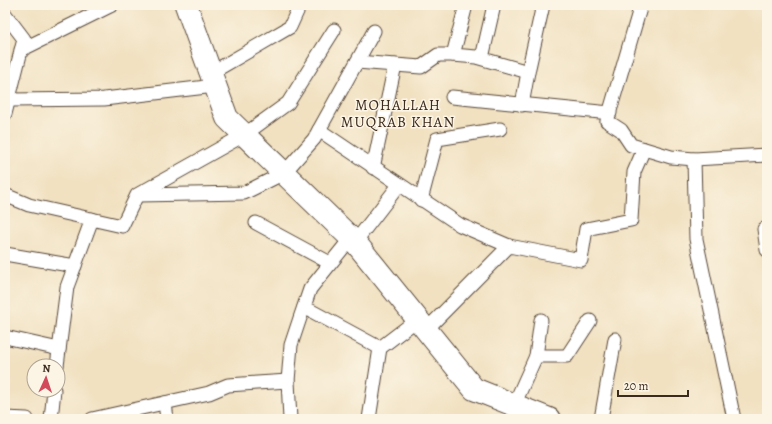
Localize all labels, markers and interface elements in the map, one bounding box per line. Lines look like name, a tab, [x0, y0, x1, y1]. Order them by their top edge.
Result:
district label: MOHALLAH MUQRAB KHAN	[341, 95, 455, 132]
north arrow	[26, 358, 66, 398]
text: N	[42, 361, 51, 376]
scale bar	[618, 372, 688, 398]
text: 20 m	[624, 378, 648, 394]

